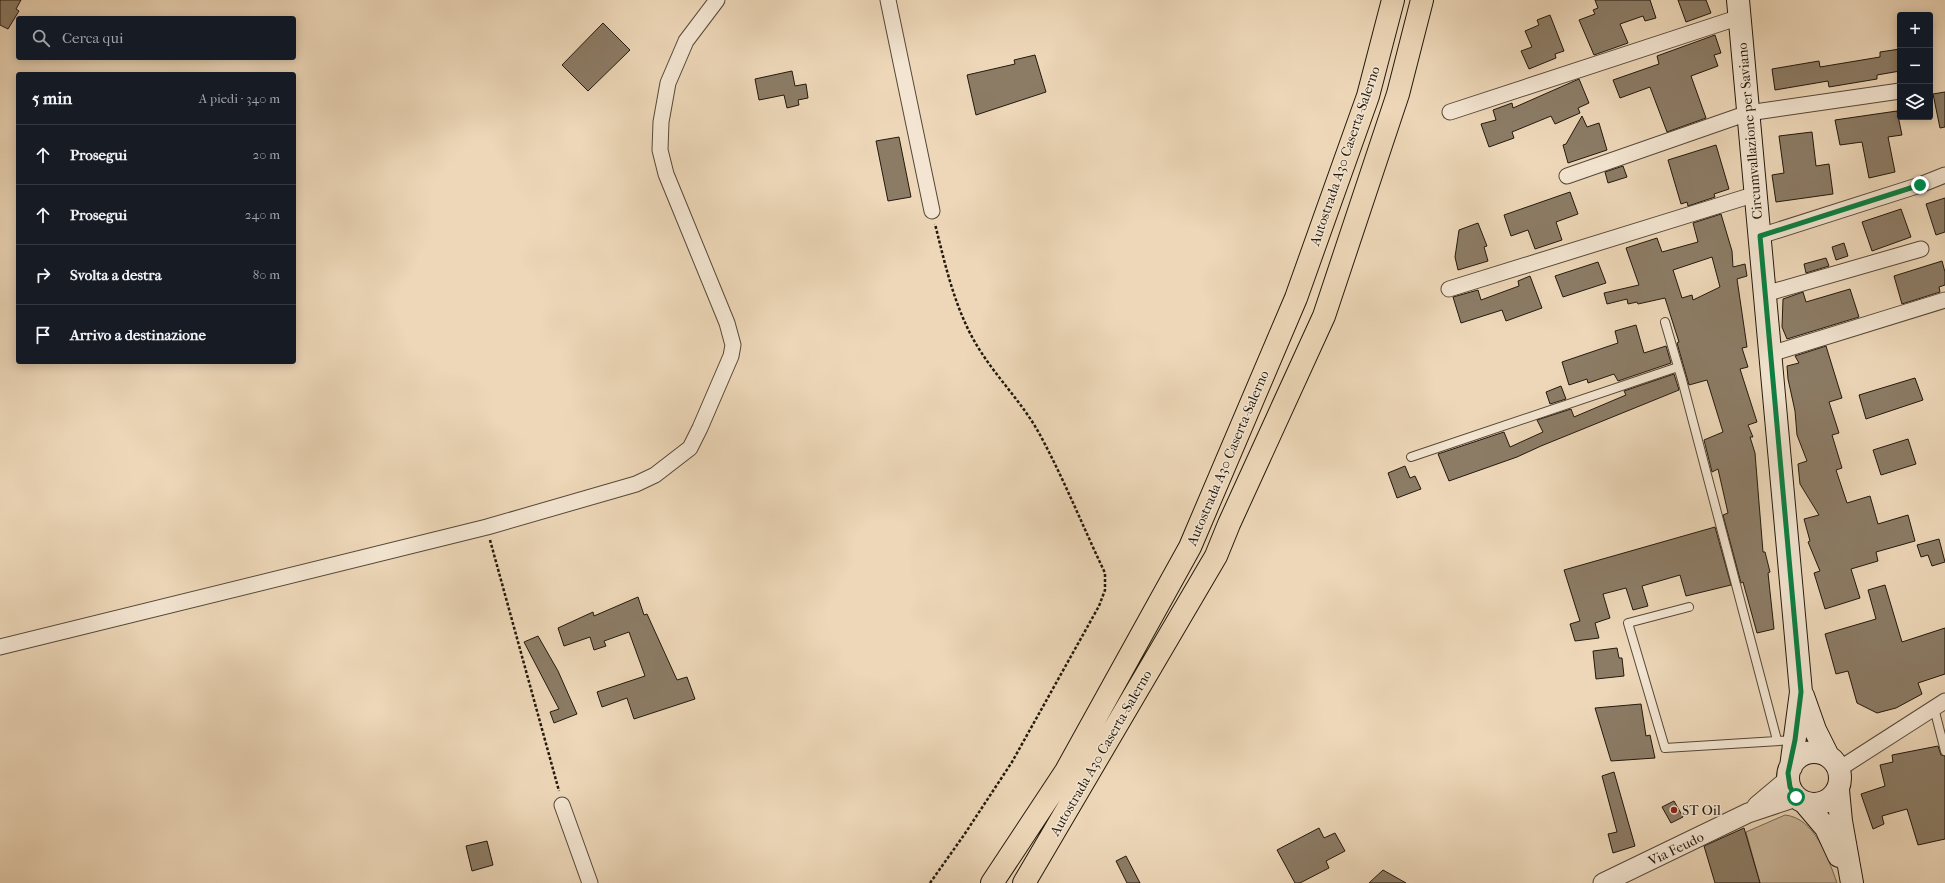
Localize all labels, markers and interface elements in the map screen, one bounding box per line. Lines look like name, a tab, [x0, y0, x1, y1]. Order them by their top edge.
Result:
map controls	[1897, 12, 1933, 120]
button: +	[1897, 12, 1933, 48]
search box	[16, 16, 296, 60]
icon: search	[30, 27, 52, 49]
text: Cerca qui	[62, 29, 123, 47]
street label: Circumvallazione per Saviano	[1734, 42, 1766, 220]
button: −	[1897, 48, 1933, 84]
street label: Autostrada A30 Caserta-Salerno	[1306, 64, 1384, 249]
button: layers	[1897, 84, 1933, 120]
text: 5 min	[32, 88, 72, 108]
text: A piedi · 340 m	[199, 91, 280, 106]
icon: ahead	[32, 144, 54, 166]
text: Prosegui	[70, 146, 127, 164]
text: 20 m	[253, 147, 280, 162]
route end	[1911, 176, 1929, 194]
icon: ahead	[32, 204, 54, 226]
text: Prosegui	[70, 206, 127, 224]
text: 240 m	[245, 207, 280, 222]
icon: right	[32, 264, 54, 286]
text: Svolta a destra	[70, 266, 162, 284]
text: 80 m	[253, 267, 280, 282]
icon: arrive	[32, 324, 54, 346]
text: Arrivo a destinazione	[70, 326, 206, 344]
street label: Autostrada A30 Caserta-Salerno	[1183, 368, 1273, 549]
street label: Autostrada A30 Caserta-Salerno	[1046, 667, 1156, 840]
route start	[1787, 788, 1805, 806]
place label: ST Oil	[1682, 802, 1721, 819]
marker: ST Oil	[1669, 805, 1679, 815]
street label: Via Feudo	[1645, 828, 1707, 870]

